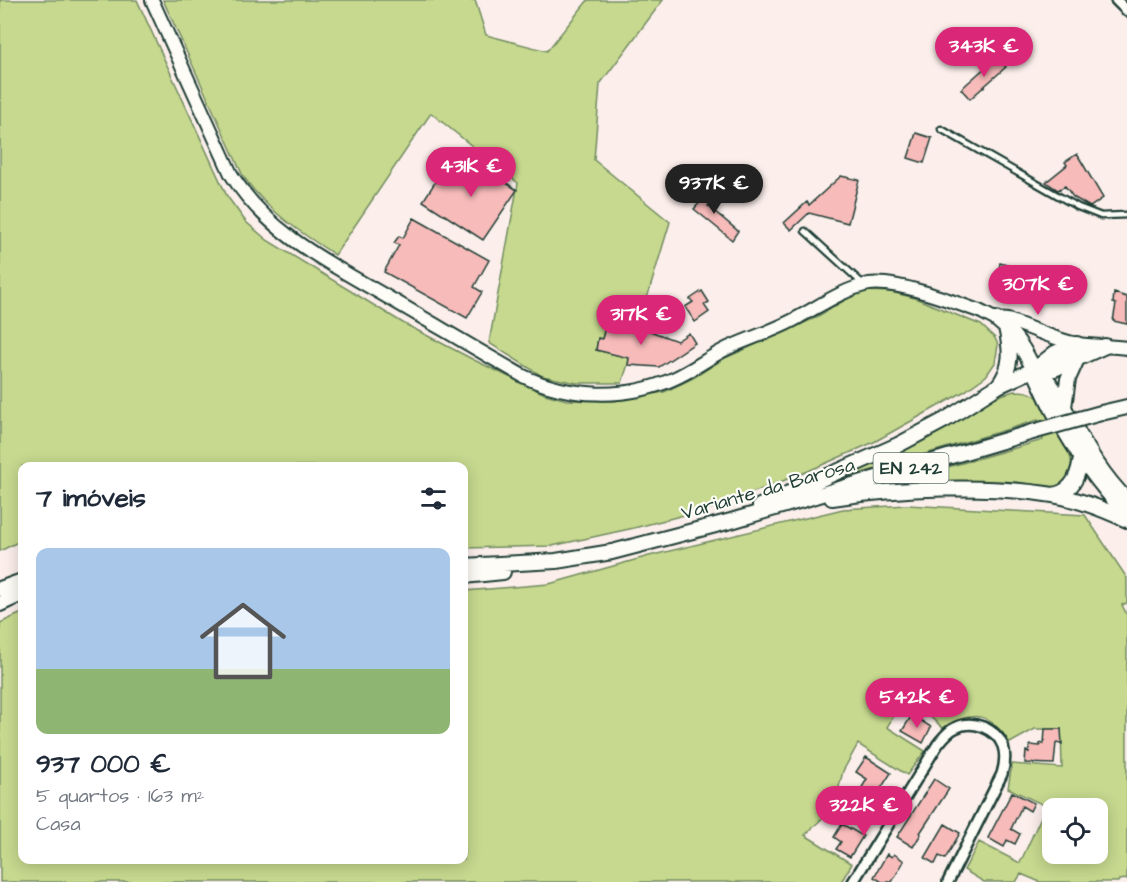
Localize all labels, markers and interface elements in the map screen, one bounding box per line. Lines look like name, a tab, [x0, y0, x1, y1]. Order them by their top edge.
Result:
pin: 343K €	[935, 27, 1033, 78]
text: 343K €	[949, 32, 1019, 60]
pin: 431K €	[422, 147, 520, 198]
text: 431K €	[440, 152, 502, 180]
pin: 937K €	[665, 164, 763, 215]
text: 937K €	[679, 169, 749, 197]
pin: 307K €	[989, 265, 1087, 316]
text: 307K €	[1002, 270, 1074, 298]
pin: 317K €	[592, 295, 690, 346]
text: 317K €	[610, 300, 672, 328]
street label: Variante da Barosa	[678, 451, 858, 527]
road number: EN 242	[874, 453, 948, 483]
text: 7 imóveis	[36, 480, 146, 516]
icon: filters	[417, 482, 450, 515]
icon: home	[189, 587, 297, 695]
pin: 542K €	[868, 678, 966, 729]
text: 542K €	[879, 683, 955, 711]
text: 937 000 €	[36, 746, 171, 782]
text: 5 quartos · 163 m²	[36, 782, 204, 810]
pin: 322K €	[815, 786, 913, 837]
text: 322K €	[829, 791, 899, 819]
map controls	[1042, 798, 1108, 864]
button: locate	[1042, 798, 1108, 864]
text: Casa	[36, 810, 81, 838]

